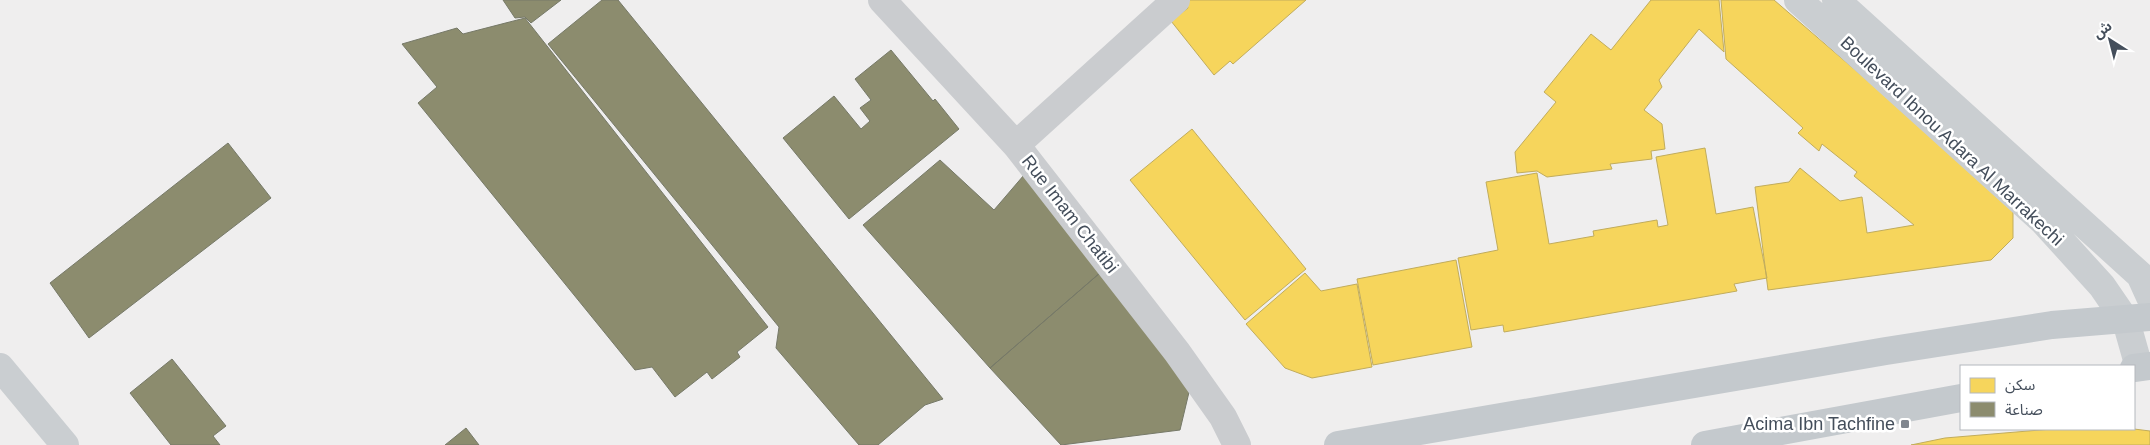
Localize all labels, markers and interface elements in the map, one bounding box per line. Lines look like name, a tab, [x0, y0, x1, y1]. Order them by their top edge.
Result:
north arrow	[2085, 15, 2135, 65]
text: ش	[2090, 17, 2115, 42]
street label: Boulevard Ibnou Adara Al Marrakechi	[1837, 32, 2067, 250]
street label: Rue Imam Chatibi	[1018, 151, 1122, 277]
legend	[1960, 365, 2135, 430]
text: سكن	[2005, 376, 2036, 394]
text: صناعة	[2005, 401, 2043, 418]
place label: Acima Ibn Tachfine	[1743, 414, 1895, 434]
marker: Acima Ibn Tachfine	[1899, 418, 1911, 430]

